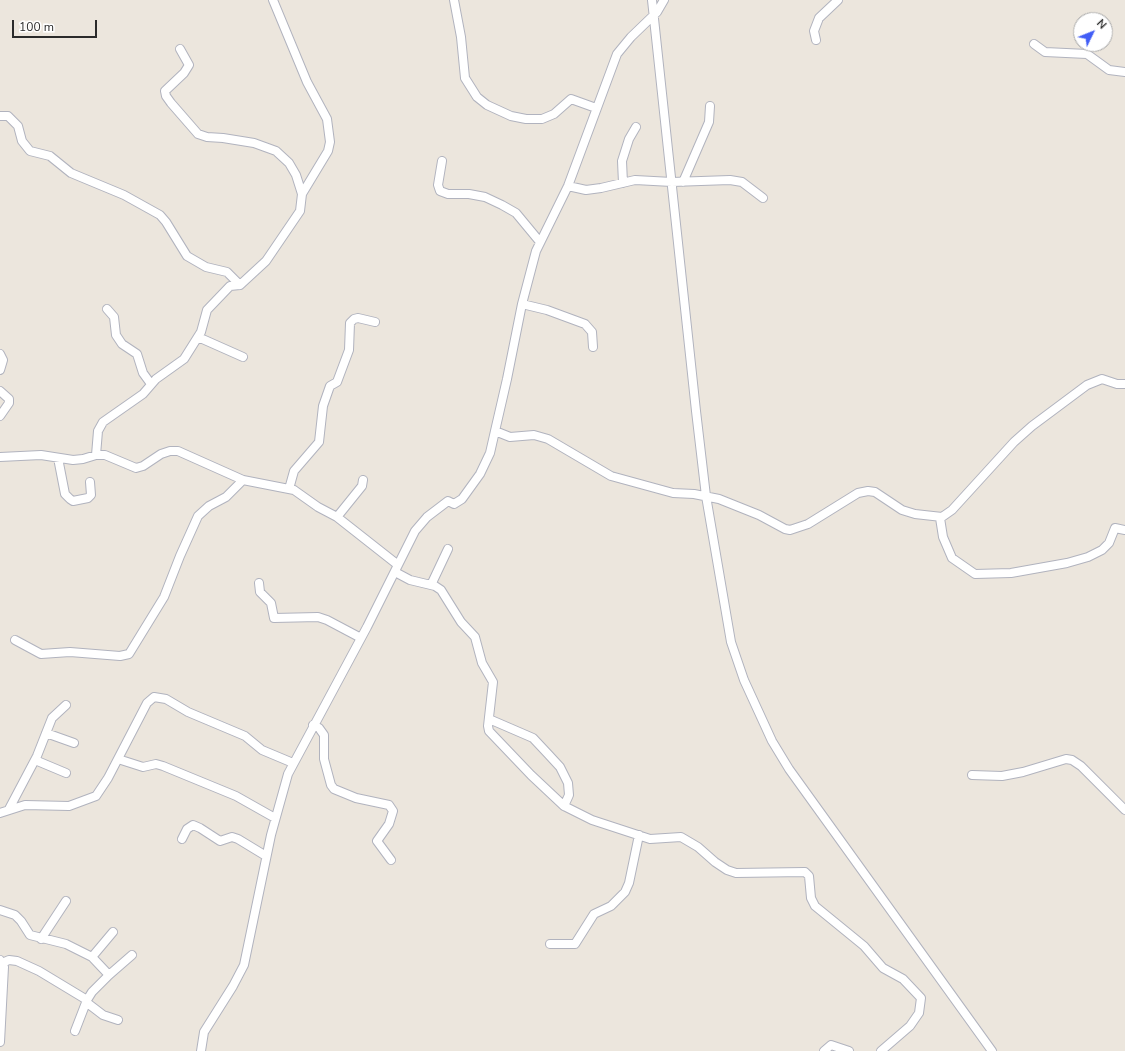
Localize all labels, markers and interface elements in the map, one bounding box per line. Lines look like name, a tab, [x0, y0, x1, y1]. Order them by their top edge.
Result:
scale bar	[14, 12, 99, 38]
north arrow	[1073, 12, 1113, 52]
text: N	[1093, 16, 1110, 32]
text: 100 m	[19, 19, 54, 35]

